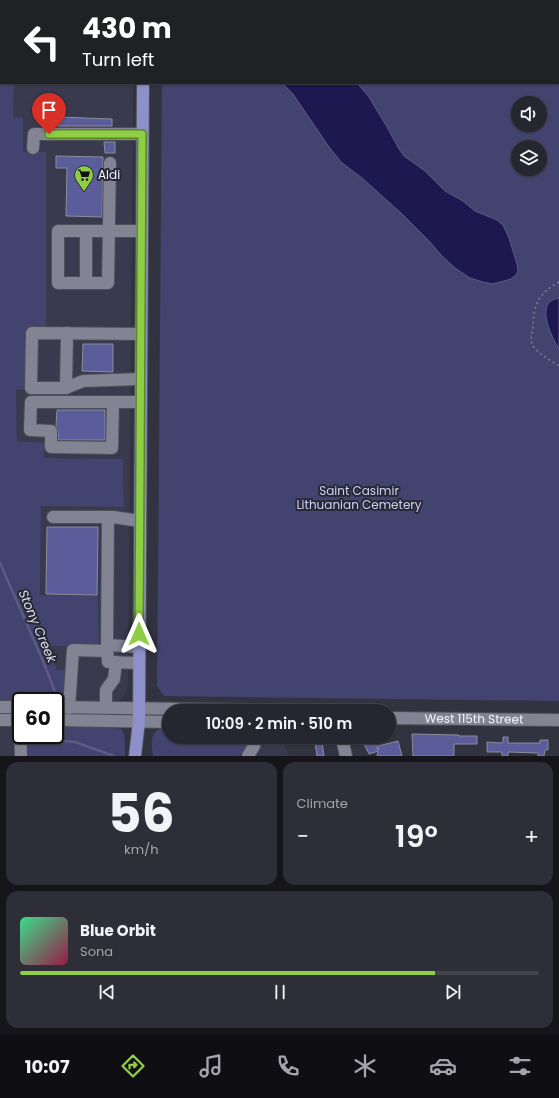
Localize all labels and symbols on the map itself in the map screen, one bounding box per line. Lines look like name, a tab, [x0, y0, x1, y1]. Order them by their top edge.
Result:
pin	[32, 93, 66, 134]
supermarket icon: Aldi	[73, 164, 95, 192]
place label: Aldi	[98, 166, 120, 183]
park label: Saint Casimir Lithuanian Cemetery	[296, 482, 422, 513]
water label: Stony Creek	[14, 587, 62, 667]
position arrow	[118, 613, 160, 655]
speed limit sign: 60	[12, 692, 64, 744]
street label: West 115th Street	[425, 709, 523, 728]

